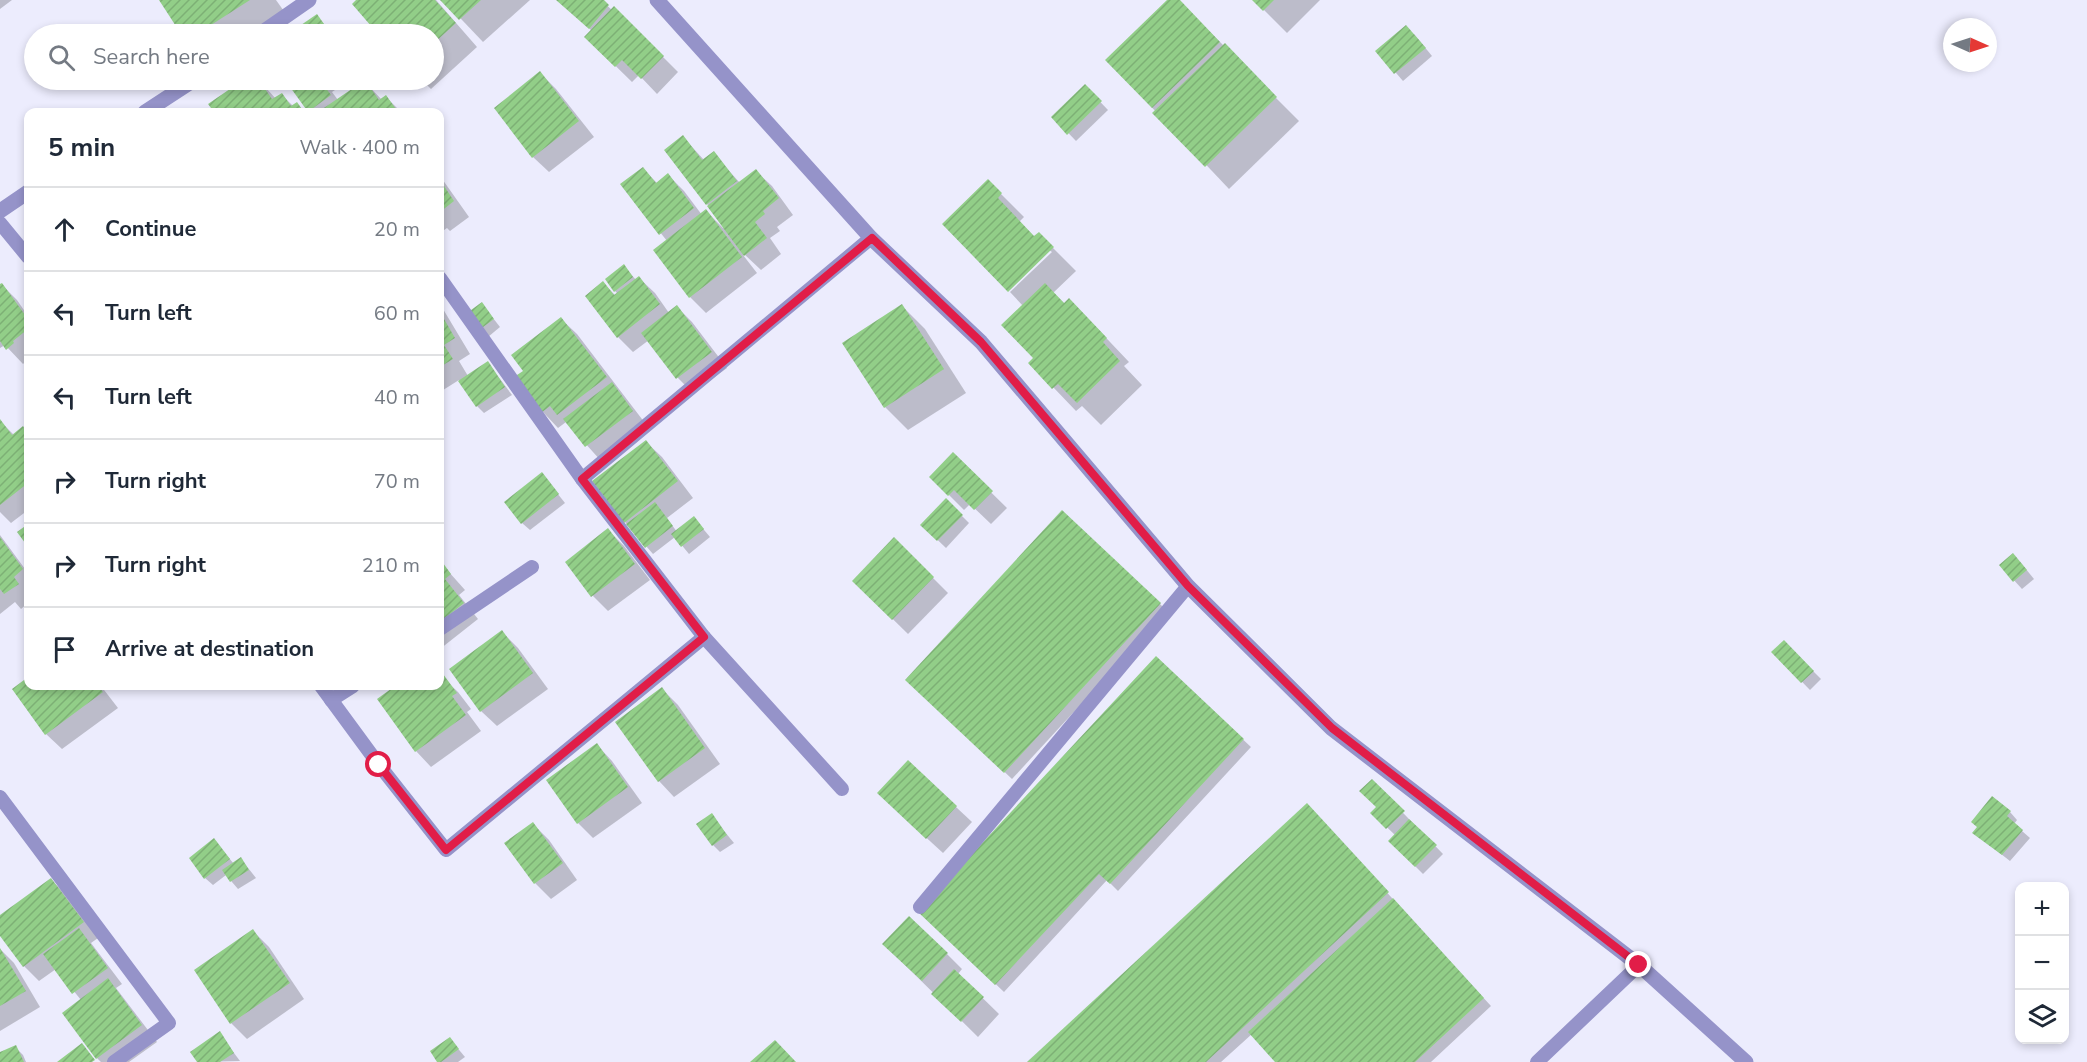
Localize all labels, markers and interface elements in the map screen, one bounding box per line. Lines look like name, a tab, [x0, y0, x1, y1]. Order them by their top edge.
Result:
north arrow	[1943, 18, 1997, 72]
search box	[24, 24, 444, 90]
icon: search	[45, 41, 78, 74]
text: Search here	[93, 42, 210, 72]
text: 5 min	[48, 130, 115, 165]
text: Walk · 400 m	[300, 134, 420, 161]
icon: ahead	[48, 213, 81, 246]
text: Continue	[105, 214, 196, 244]
text: 20 m	[374, 216, 420, 243]
icon: left	[48, 297, 81, 330]
text: Turn left	[105, 298, 192, 328]
text: 60 m	[374, 300, 420, 327]
icon: left	[48, 381, 81, 414]
text: Turn left	[105, 382, 192, 412]
text: 40 m	[374, 384, 420, 411]
icon: right	[48, 465, 81, 498]
text: Turn right	[105, 466, 206, 496]
text: 70 m	[374, 468, 420, 495]
icon: right	[48, 549, 81, 582]
text: Turn right	[105, 550, 206, 580]
text: 210 m	[362, 552, 420, 579]
icon: arrive	[48, 633, 81, 666]
text: Arrive at destination	[105, 634, 314, 664]
route start	[365, 751, 391, 777]
map controls	[2015, 882, 2069, 1044]
button: +	[2015, 882, 2069, 936]
button: −	[2015, 936, 2069, 990]
route end	[1625, 951, 1651, 977]
button: layers	[2015, 990, 2069, 1044]

